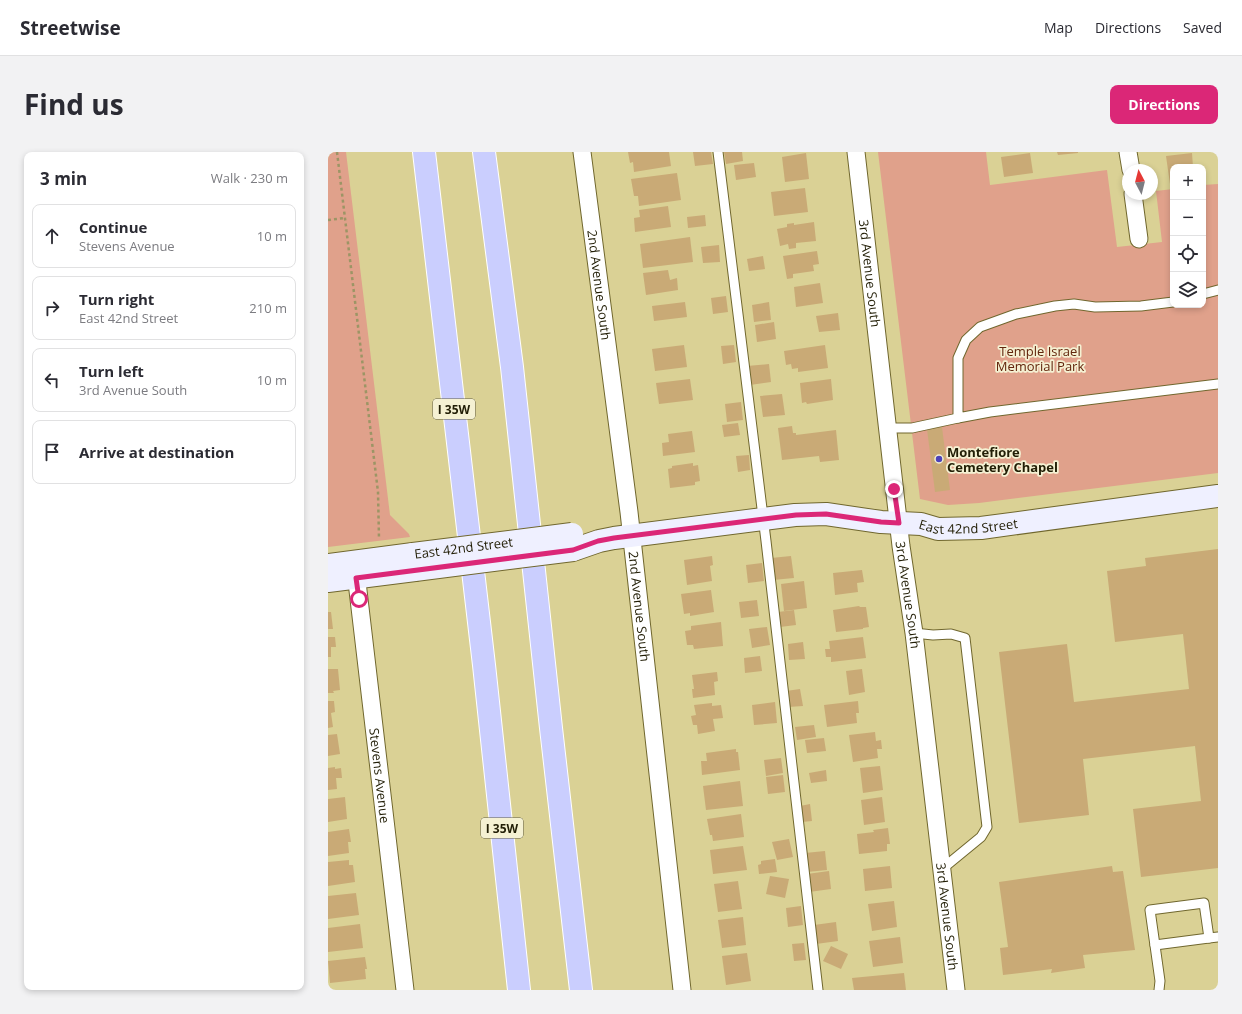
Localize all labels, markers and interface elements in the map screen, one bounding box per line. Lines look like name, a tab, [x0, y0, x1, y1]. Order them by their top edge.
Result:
text: Streetwise	[20, 15, 121, 41]
text: Map	[1044, 18, 1073, 37]
text: Directions	[1095, 18, 1161, 37]
text: Saved	[1183, 18, 1222, 37]
text: Find us	[24, 85, 124, 123]
button: Directions	[1110, 85, 1218, 124]
north arrow	[1122, 164, 1158, 200]
map controls	[1170, 164, 1206, 308]
button: +	[1170, 164, 1206, 200]
text: 3 min	[40, 167, 87, 190]
text: Walk · 230 m	[211, 169, 288, 187]
button: −	[1170, 200, 1206, 236]
text: Continue	[79, 217, 147, 237]
street label: 3rd Avenue South	[855, 218, 885, 328]
icon: ahead	[41, 225, 63, 247]
text: 10 m	[257, 227, 287, 245]
street label: 2nd Avenue South	[583, 229, 615, 341]
button: locate	[1170, 236, 1206, 272]
text: Stevens Avenue	[79, 237, 175, 255]
button: layers	[1170, 272, 1206, 308]
text: Turn right	[79, 289, 154, 309]
icon: right	[41, 297, 63, 319]
text: 210 m	[249, 299, 287, 317]
text: East 42nd Street	[79, 309, 178, 327]
park label: Temple Israel Memorial Park	[996, 342, 1084, 375]
text: Turn left	[79, 361, 144, 381]
icon: left	[41, 369, 63, 391]
text: 10 m	[257, 371, 287, 389]
text: 3rd Avenue South	[79, 381, 187, 399]
road number: I 35W	[433, 399, 475, 419]
icon: arrive	[41, 441, 63, 463]
text: Arrive at destination	[79, 442, 234, 462]
place label: Montefiore Cemetery Chapel	[947, 443, 1058, 476]
marker: Montefiore Cemetery Chapel	[934, 454, 944, 464]
route end	[885, 480, 903, 498]
street label: East 42nd Street	[917, 514, 1019, 538]
street label: East 42nd Street	[413, 532, 514, 563]
street label: 3rd Avenue South	[892, 540, 925, 650]
street label: 2nd Avenue South	[624, 550, 655, 663]
route start	[350, 590, 368, 608]
street label: Stevens Avenue	[365, 727, 394, 824]
road number: I 35W	[481, 818, 523, 838]
street label: 3rd Avenue South	[932, 862, 963, 971]

